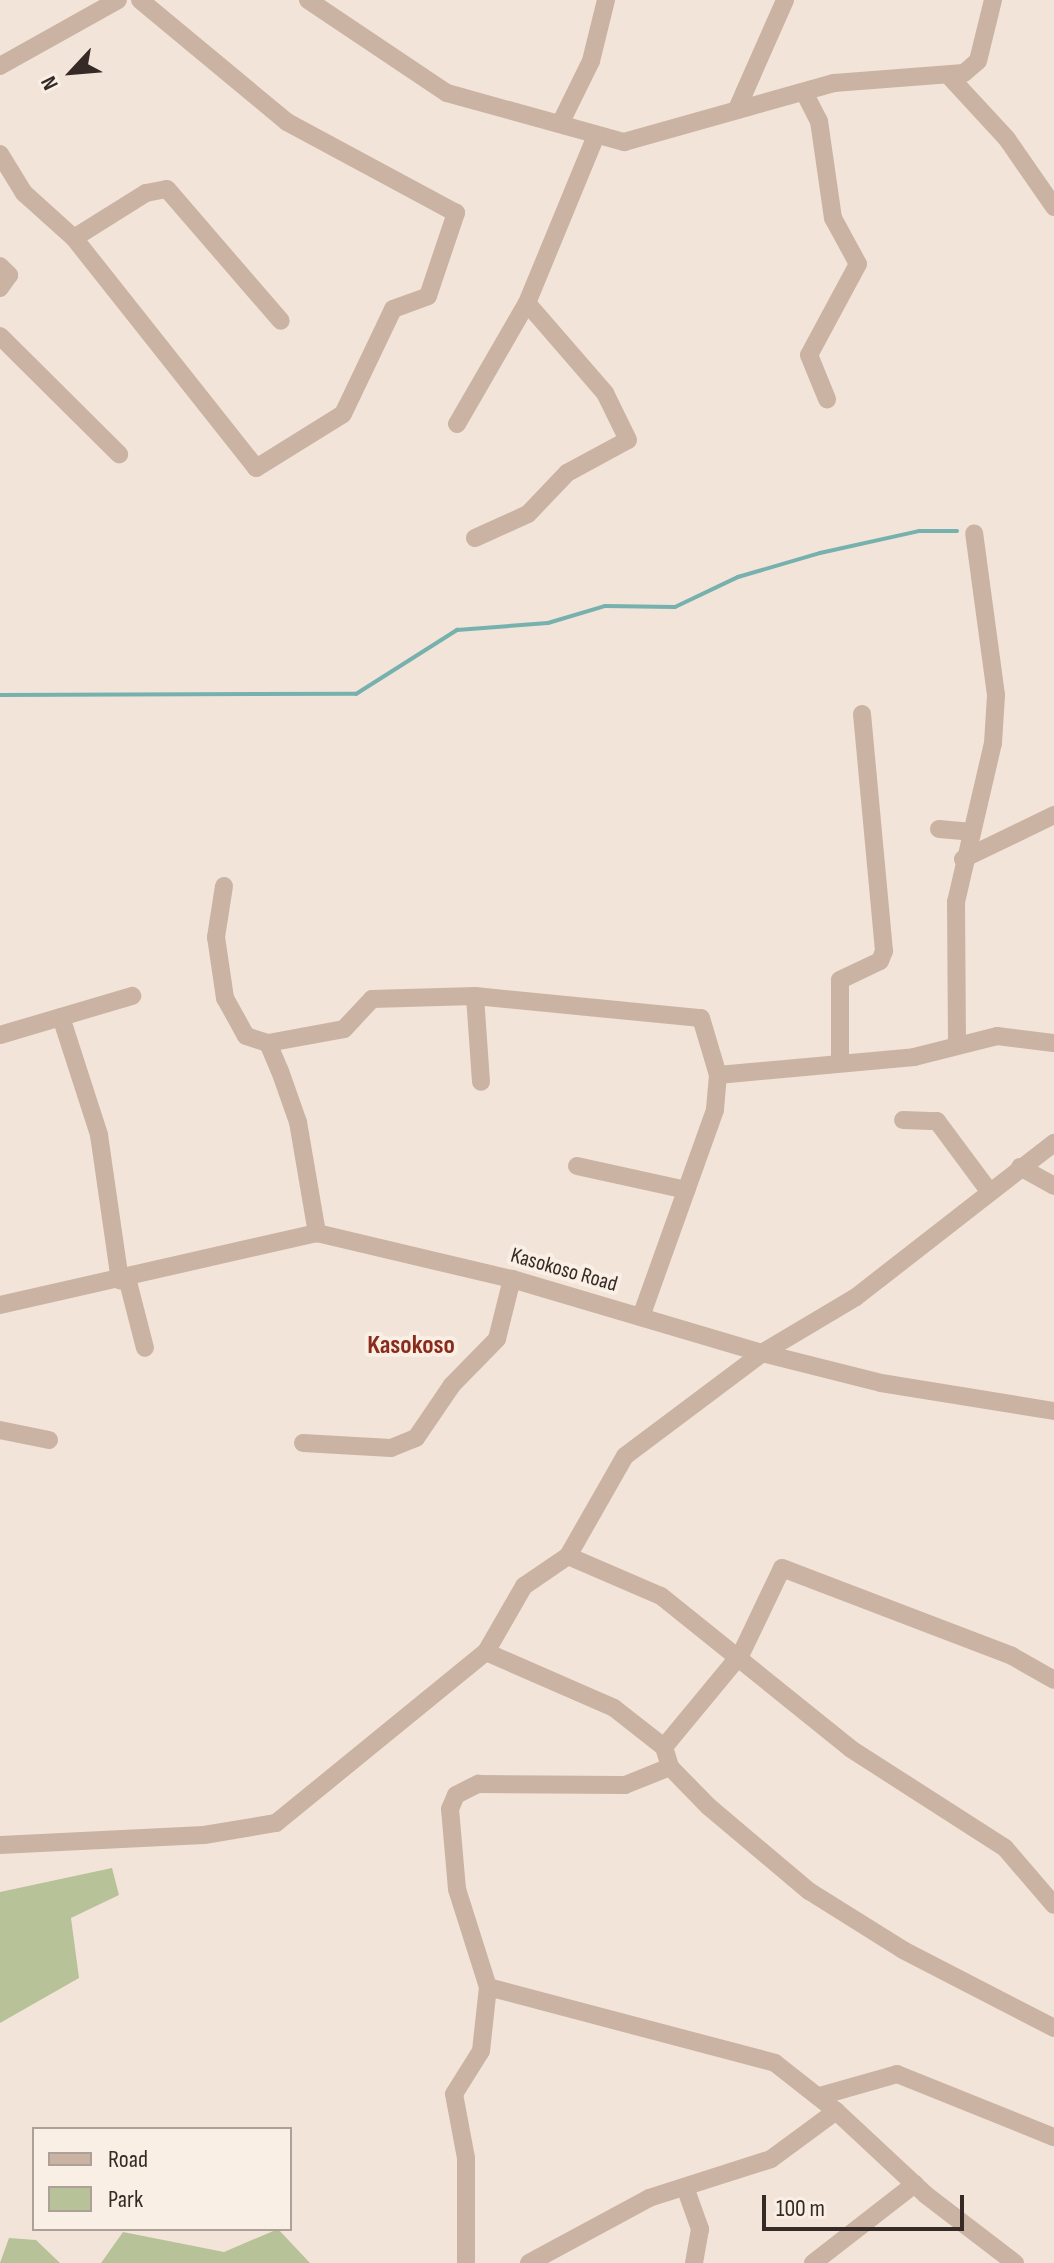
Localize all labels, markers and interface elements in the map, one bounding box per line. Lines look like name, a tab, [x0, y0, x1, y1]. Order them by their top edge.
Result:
north arrow	[32, 32, 112, 112]
text: N	[35, 72, 65, 94]
street label: Kasokoso Road	[508, 1242, 620, 1298]
district label: Kasokoso	[367, 1330, 455, 1362]
legend	[32, 2127, 292, 2231]
text: Road	[108, 2145, 148, 2174]
scale bar	[766, 2179, 968, 2229]
text: Park	[108, 2185, 143, 2214]
text: 100 m	[776, 2194, 825, 2223]

